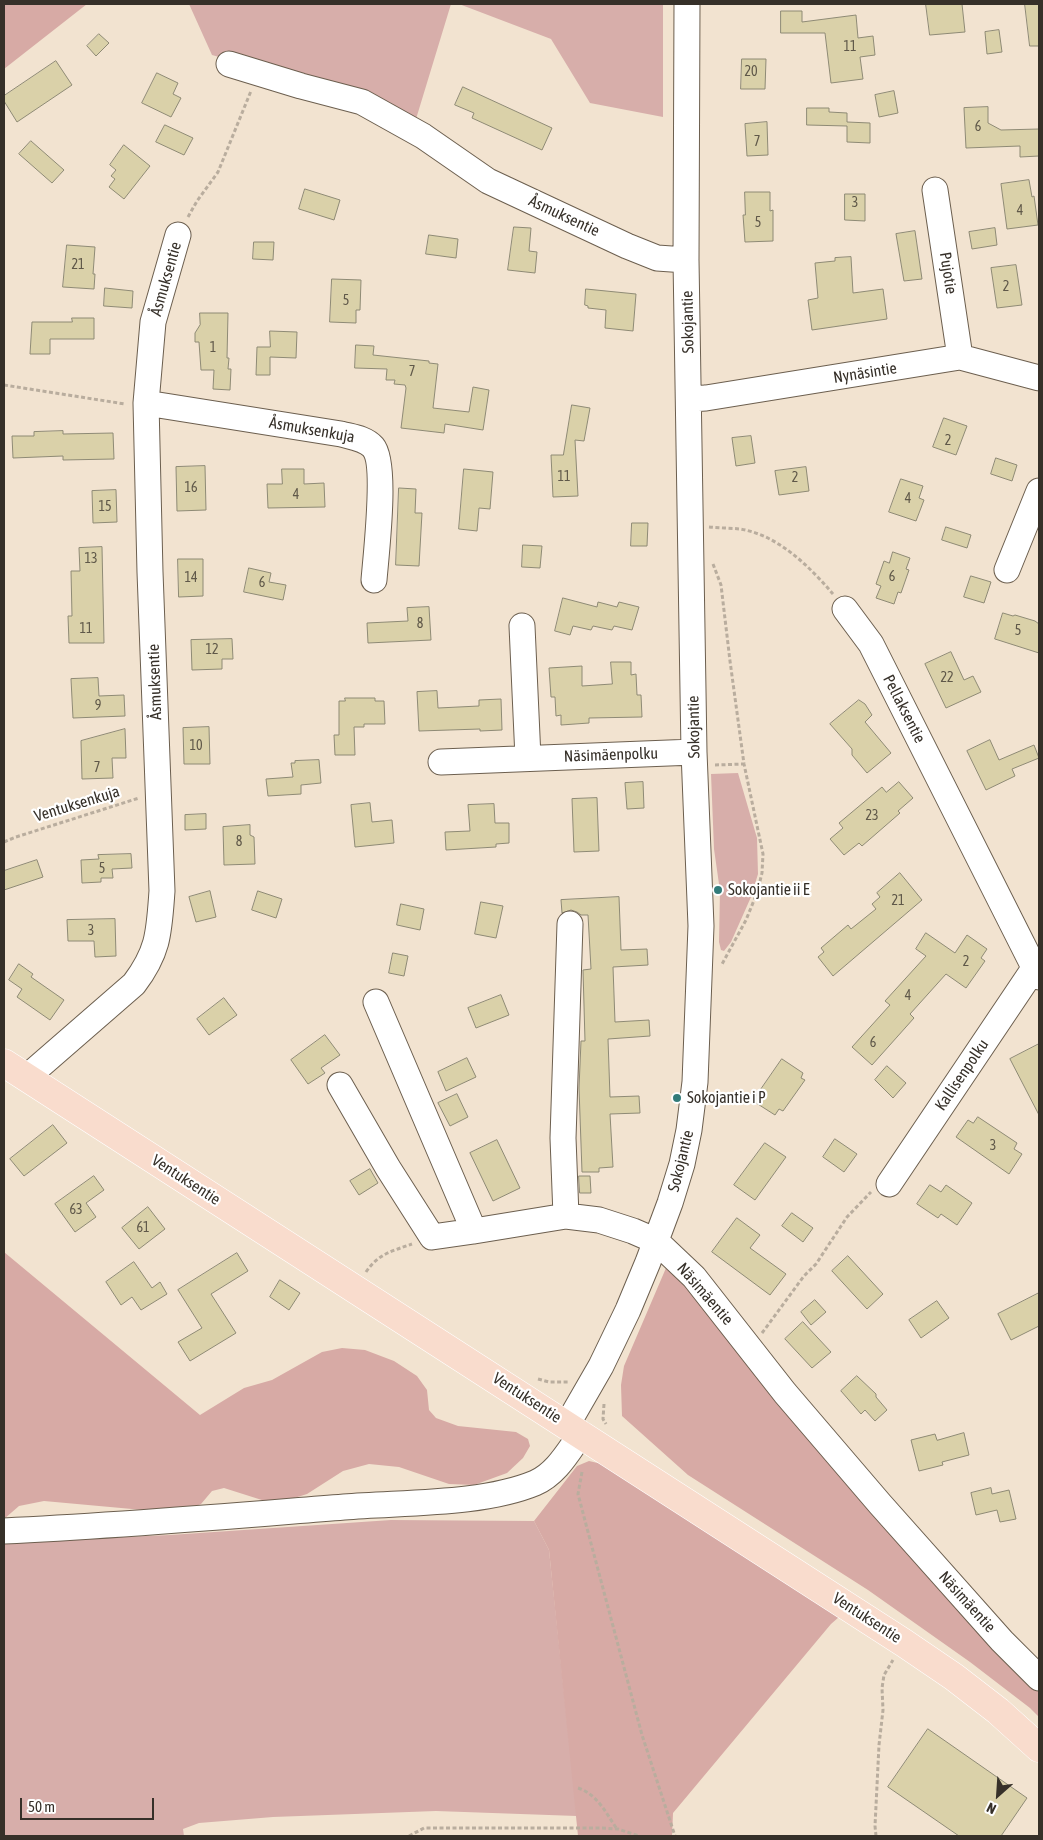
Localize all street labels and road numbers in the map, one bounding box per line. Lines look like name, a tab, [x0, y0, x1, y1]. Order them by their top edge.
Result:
street label: Åsmuksentie	[526, 191, 602, 241]
street label: Åsmuksentie	[146, 240, 186, 318]
street label: Pujotie	[935, 251, 961, 295]
street label: Sokojantie	[678, 290, 698, 354]
street label: Nynäsintie	[832, 359, 898, 387]
street label: Åsmuksenkuja	[268, 413, 356, 447]
street label: Åsmuksentie	[144, 644, 166, 720]
street label: Pellaksentie	[879, 672, 929, 746]
street label: Sokojantie	[684, 695, 704, 759]
street label: Näsimäenpolku	[564, 744, 658, 766]
street label: Ventuksenkuja	[32, 782, 122, 826]
street label: Kallisenpolku	[931, 1036, 993, 1114]
street label: Sokojantie	[664, 1128, 698, 1194]
street label: Ventuksentie	[148, 1151, 224, 1209]
street label: Näsimäentie	[673, 1259, 737, 1329]
street label: Ventuksentie	[489, 1369, 565, 1427]
street label: Näsimäentie	[935, 1567, 999, 1637]
street label: Ventuksentie	[829, 1589, 905, 1647]

